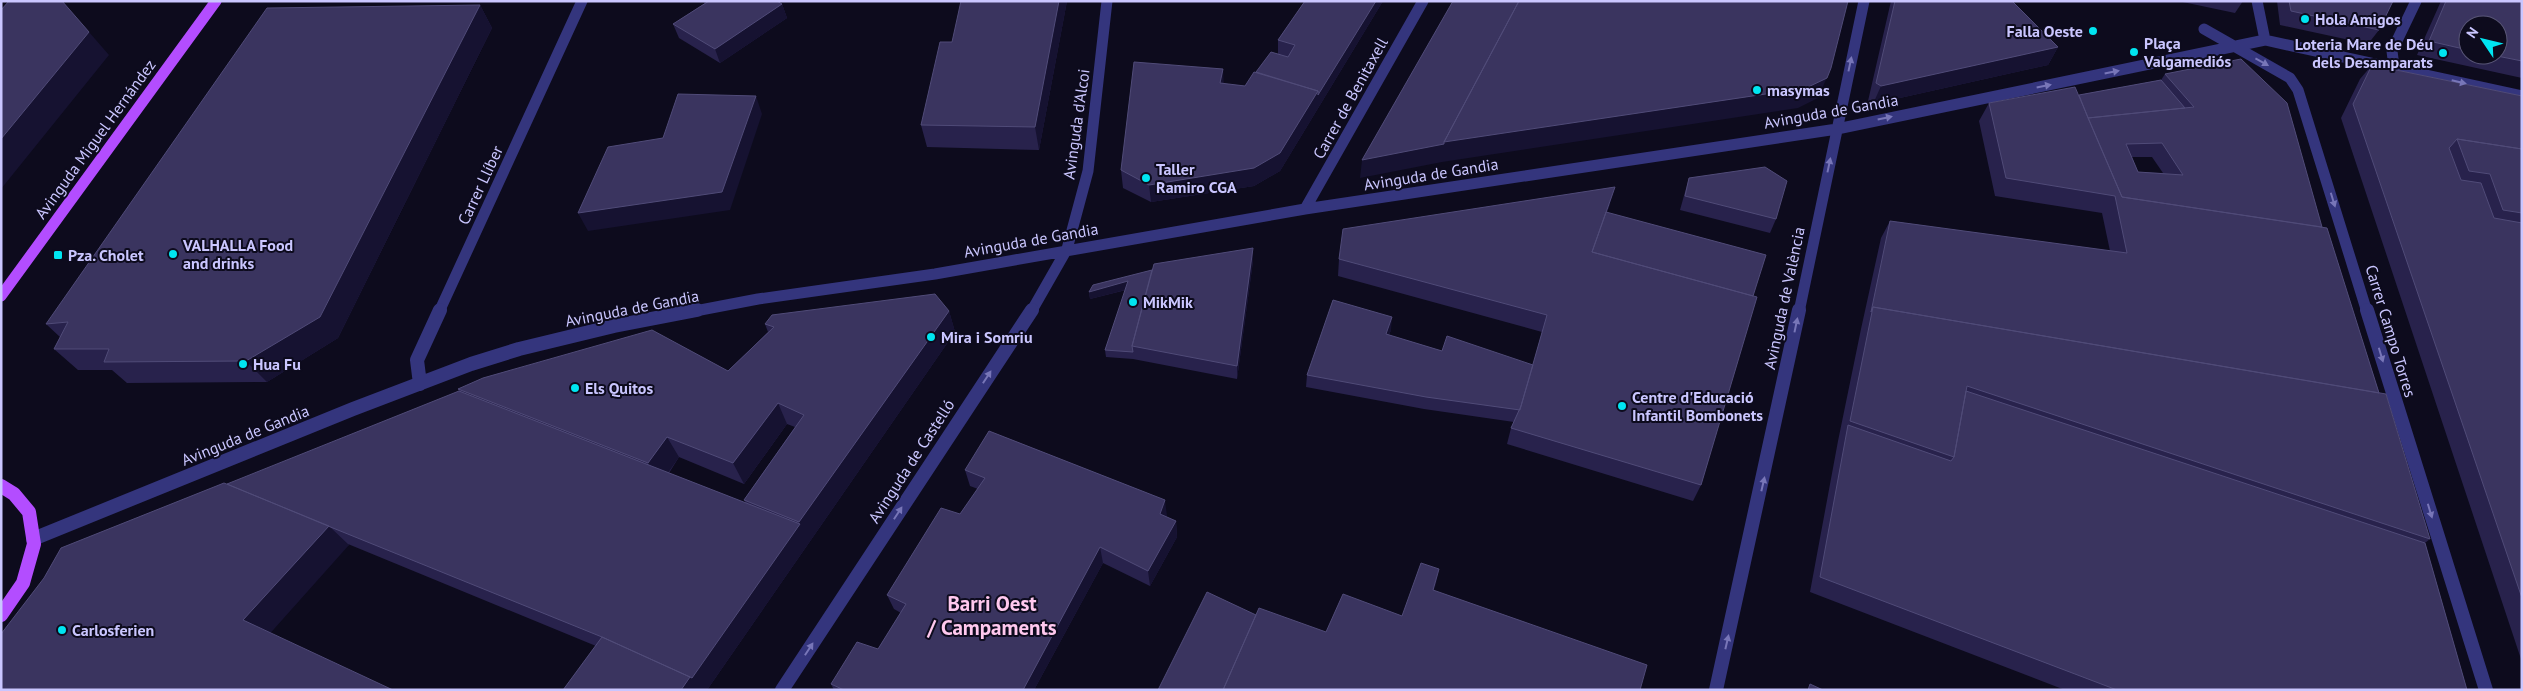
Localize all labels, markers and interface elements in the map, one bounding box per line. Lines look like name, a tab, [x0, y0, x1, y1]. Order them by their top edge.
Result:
place label: Hola Amigos	[2315, 9, 2401, 29]
marker: Hola Amigos	[2299, 13, 2311, 25]
north arrow	[2458, 15, 2508, 65]
place label: Falla Oeste	[2007, 21, 2083, 41]
text: N	[2462, 24, 2482, 41]
marker: Falla Oeste	[2087, 25, 2099, 37]
place label: Plaça Valgamediós	[2143, 33, 2231, 71]
street label: Carrer de Benitaxell	[1308, 34, 1392, 162]
place label: Loteria Mare de Déu dels Desamparats	[2295, 34, 2433, 72]
marker: Plaça Valgamediós	[2128, 46, 2140, 58]
marker: Loteria Mare de Déu dels Desamparats	[2437, 47, 2449, 59]
street label: Avinguda Miguel Hernández	[30, 55, 160, 223]
one-way arrow	[1847, 56, 1855, 72]
one-way arrow	[2255, 58, 2268, 67]
street label: Avinguda d'Alcoi	[1058, 67, 1094, 181]
one-way arrow	[2105, 68, 2121, 76]
one-way arrow	[2451, 78, 2466, 86]
place label: masymas	[1767, 80, 1830, 100]
one-way arrow	[2036, 82, 2051, 90]
marker: masymas	[1751, 84, 1763, 96]
street label: Avinguda de Gandia	[1762, 89, 1900, 133]
one-way arrow	[1877, 114, 1892, 122]
street label: Carrer Llíber	[453, 142, 507, 228]
street label: Avinguda de Gandia	[1362, 153, 1500, 195]
one-way arrow	[1825, 158, 1833, 173]
place label: Taller Ramiro CGA	[1156, 159, 1237, 197]
marker: Taller Ramiro CGA	[1140, 172, 1152, 184]
one-way arrow	[2329, 193, 2337, 208]
street label: Avinguda de Gandia	[962, 218, 1100, 262]
street label: Avinguda de València	[1759, 225, 1809, 371]
place label: VALHALLA Food and drinks	[182, 235, 293, 273]
place label: Pza. Cholet	[68, 245, 144, 265]
marker: VALHALLA Food and drinks	[167, 248, 179, 260]
marker: Pza. Cholet	[52, 249, 64, 261]
street label: Carrer Campo Torres	[2361, 262, 2421, 400]
street label: Avinguda de Gandia	[563, 285, 701, 331]
place label: MikMik	[1143, 292, 1193, 312]
marker: MikMik	[1127, 296, 1139, 308]
one-way arrow	[1792, 317, 1800, 332]
place label: Mira i Somriu	[941, 327, 1033, 347]
marker: Mira i Somriu	[925, 331, 937, 343]
one-way arrow	[2378, 348, 2386, 363]
place label: Hua Fu	[253, 354, 301, 374]
marker: Hua Fu	[237, 358, 249, 370]
one-way arrow	[982, 370, 992, 384]
place label: Els Quitos	[585, 378, 653, 398]
marker: Els Quitos	[569, 382, 581, 394]
place label: Centre d'Educació Infantil Bombonets	[1632, 387, 1763, 425]
street label: Avinguda de Castelló	[864, 395, 958, 527]
street label: Avinguda de Gandia	[178, 400, 312, 470]
marker: Centre d'Educació Infantil Bombonets	[1616, 400, 1628, 412]
one-way arrow	[1759, 476, 1767, 491]
one-way arrow	[2426, 503, 2434, 518]
one-way arrow	[893, 506, 903, 520]
district label: Barri Oest / Campaments	[926, 590, 1057, 641]
place label: Carlosferien	[72, 620, 154, 640]
marker: Carlosferien	[56, 624, 68, 636]
one-way arrow	[1723, 635, 1731, 650]
one-way arrow	[804, 642, 814, 656]

